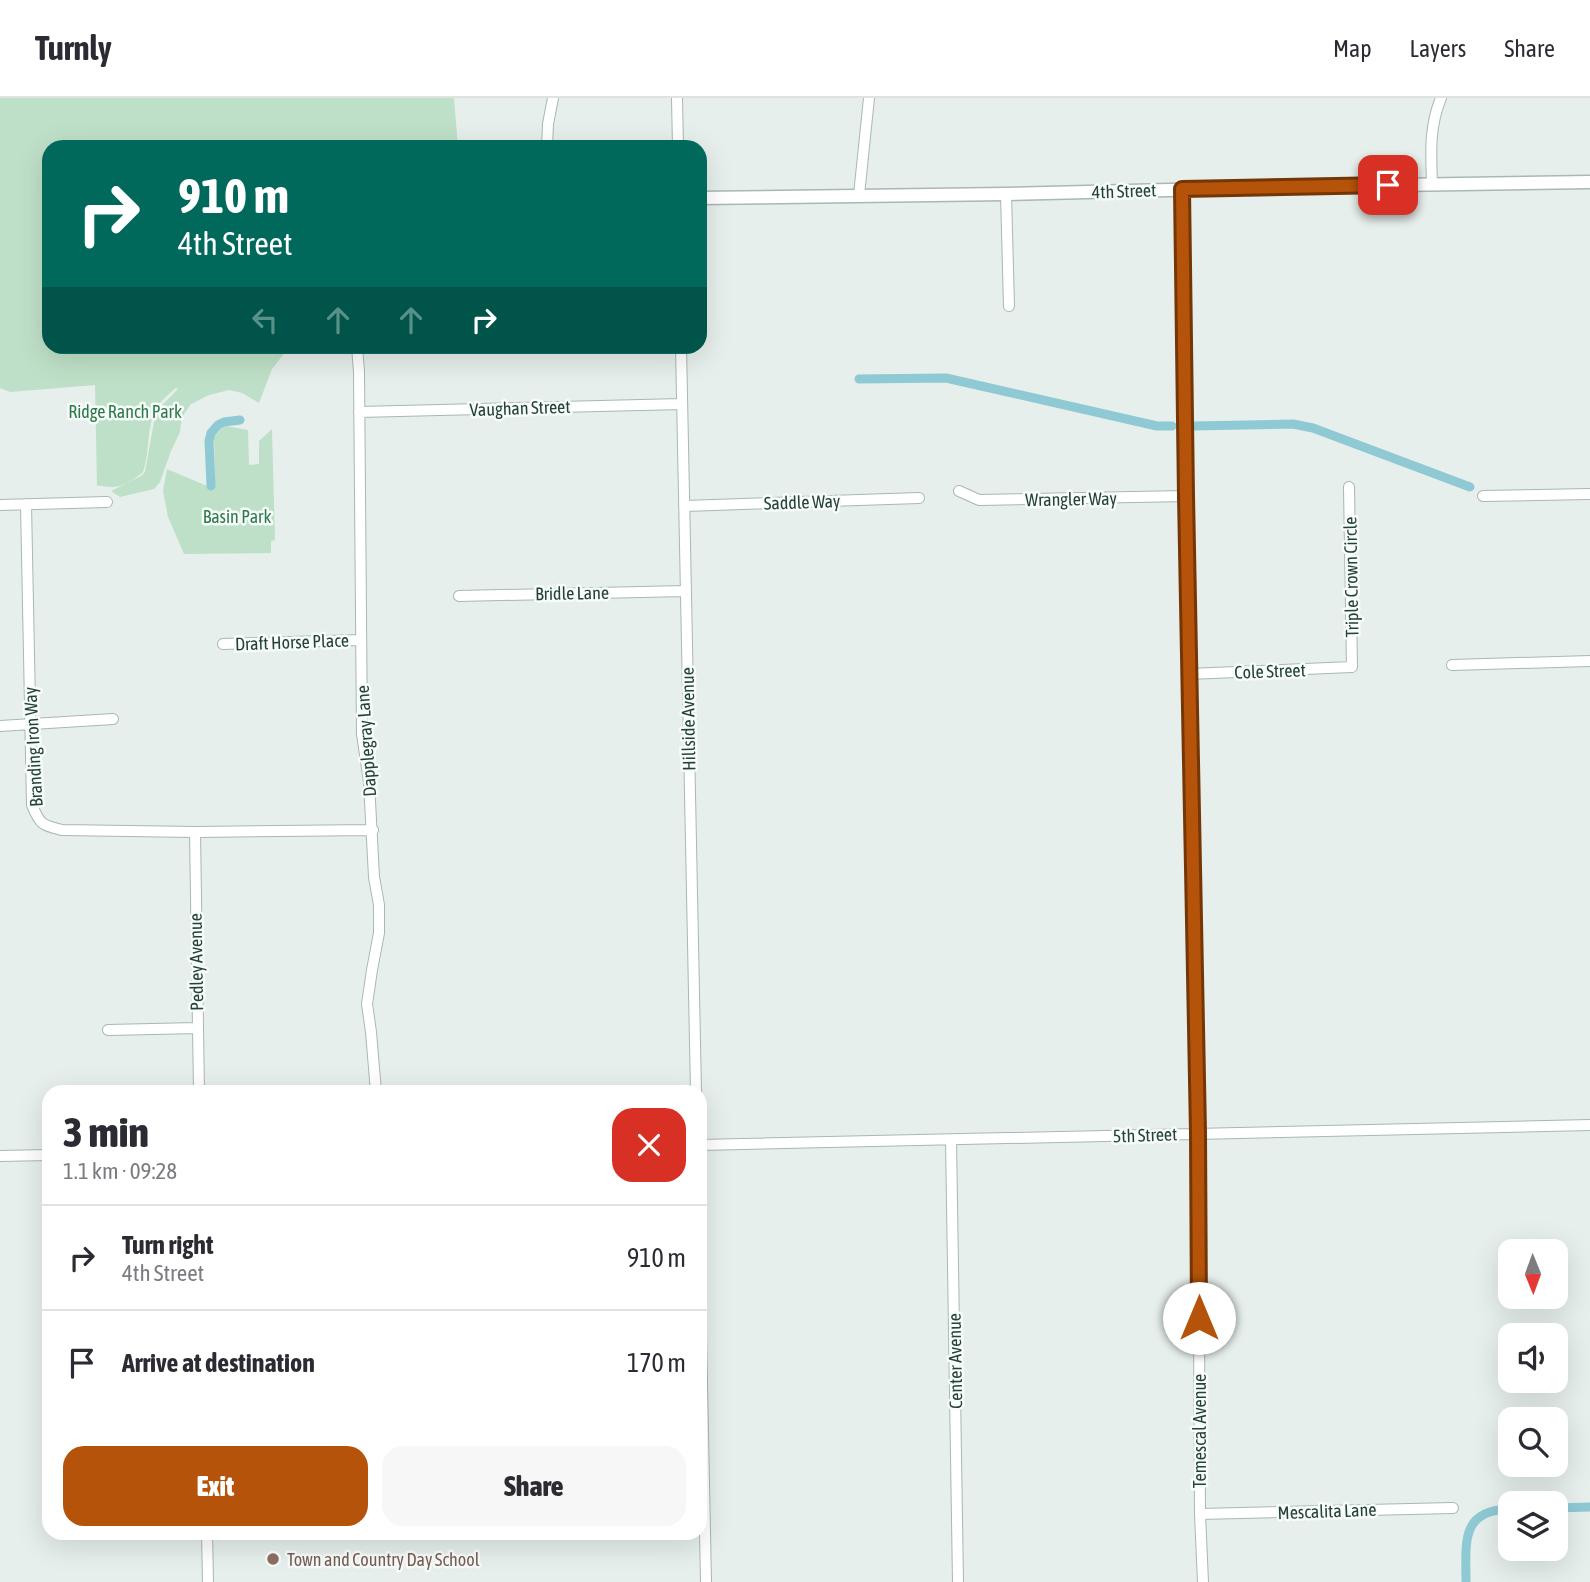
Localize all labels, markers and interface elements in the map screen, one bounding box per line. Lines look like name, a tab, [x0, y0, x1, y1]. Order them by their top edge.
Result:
text: Turnly	[35, 29, 112, 67]
text: Map	[1333, 35, 1372, 62]
text: Layers	[1410, 35, 1466, 62]
text: Share	[1504, 35, 1555, 62]
pin	[1358, 155, 1418, 215]
icon: arrive	[1369, 166, 1407, 204]
text: 910 m	[178, 167, 289, 223]
icon: right	[63, 168, 154, 259]
street label: 4th Street	[1091, 179, 1157, 203]
text: 4th Street	[178, 225, 292, 262]
icon: left	[246, 301, 284, 339]
icon: ahead	[319, 301, 357, 339]
icon: ahead	[392, 301, 430, 339]
icon: right	[465, 301, 503, 339]
street label: Vaughan Street	[469, 396, 571, 420]
park label: Ridge Ranch Park	[68, 401, 182, 422]
street label: Wrangler Way	[1025, 488, 1117, 510]
street label: Saddle Way	[763, 490, 841, 514]
park label: Basin Park	[203, 506, 271, 527]
street label: Triple Crown Circle	[1339, 517, 1363, 637]
street label: Bridle Lane	[535, 582, 609, 604]
street label: Draft Horse Place	[235, 630, 349, 654]
street label: Cole Street	[1234, 659, 1306, 683]
street label: Hillside Avenue	[677, 667, 699, 771]
street label: Dapplegray Lane	[352, 685, 380, 797]
street label: Branding Iron Way	[19, 687, 47, 807]
street label: Pedley Avenue	[185, 913, 207, 1011]
text: 3 min	[63, 1108, 149, 1156]
button: close	[612, 1108, 686, 1182]
street label: 5th Street	[1112, 1123, 1178, 1147]
text: 1.1 km · 09:28	[63, 1158, 177, 1184]
text: Turn right	[122, 1230, 213, 1260]
icon: right	[63, 1239, 101, 1277]
north arrow	[1498, 1239, 1568, 1309]
map controls	[1498, 1239, 1568, 1561]
text: 910 m	[627, 1243, 686, 1273]
text: 4th Street	[122, 1260, 204, 1286]
position arrow	[1162, 1281, 1236, 1355]
street label: Center Avenue	[944, 1313, 966, 1409]
button: sound	[1498, 1323, 1568, 1393]
icon: arrive	[63, 1344, 101, 1382]
text: Arrive at destination	[122, 1348, 315, 1378]
text: 170 m	[627, 1348, 686, 1378]
street label: Temescal Avenue	[1189, 1374, 1210, 1488]
button: search	[1498, 1407, 1568, 1477]
button: Exit	[63, 1446, 368, 1526]
button: Share	[382, 1446, 686, 1526]
button: layers	[1498, 1491, 1568, 1561]
street label: Mescalita Lane	[1277, 1499, 1377, 1523]
place label: Town and Country Day School	[287, 1549, 480, 1570]
marker: Town and Country Day School	[265, 1551, 281, 1567]

